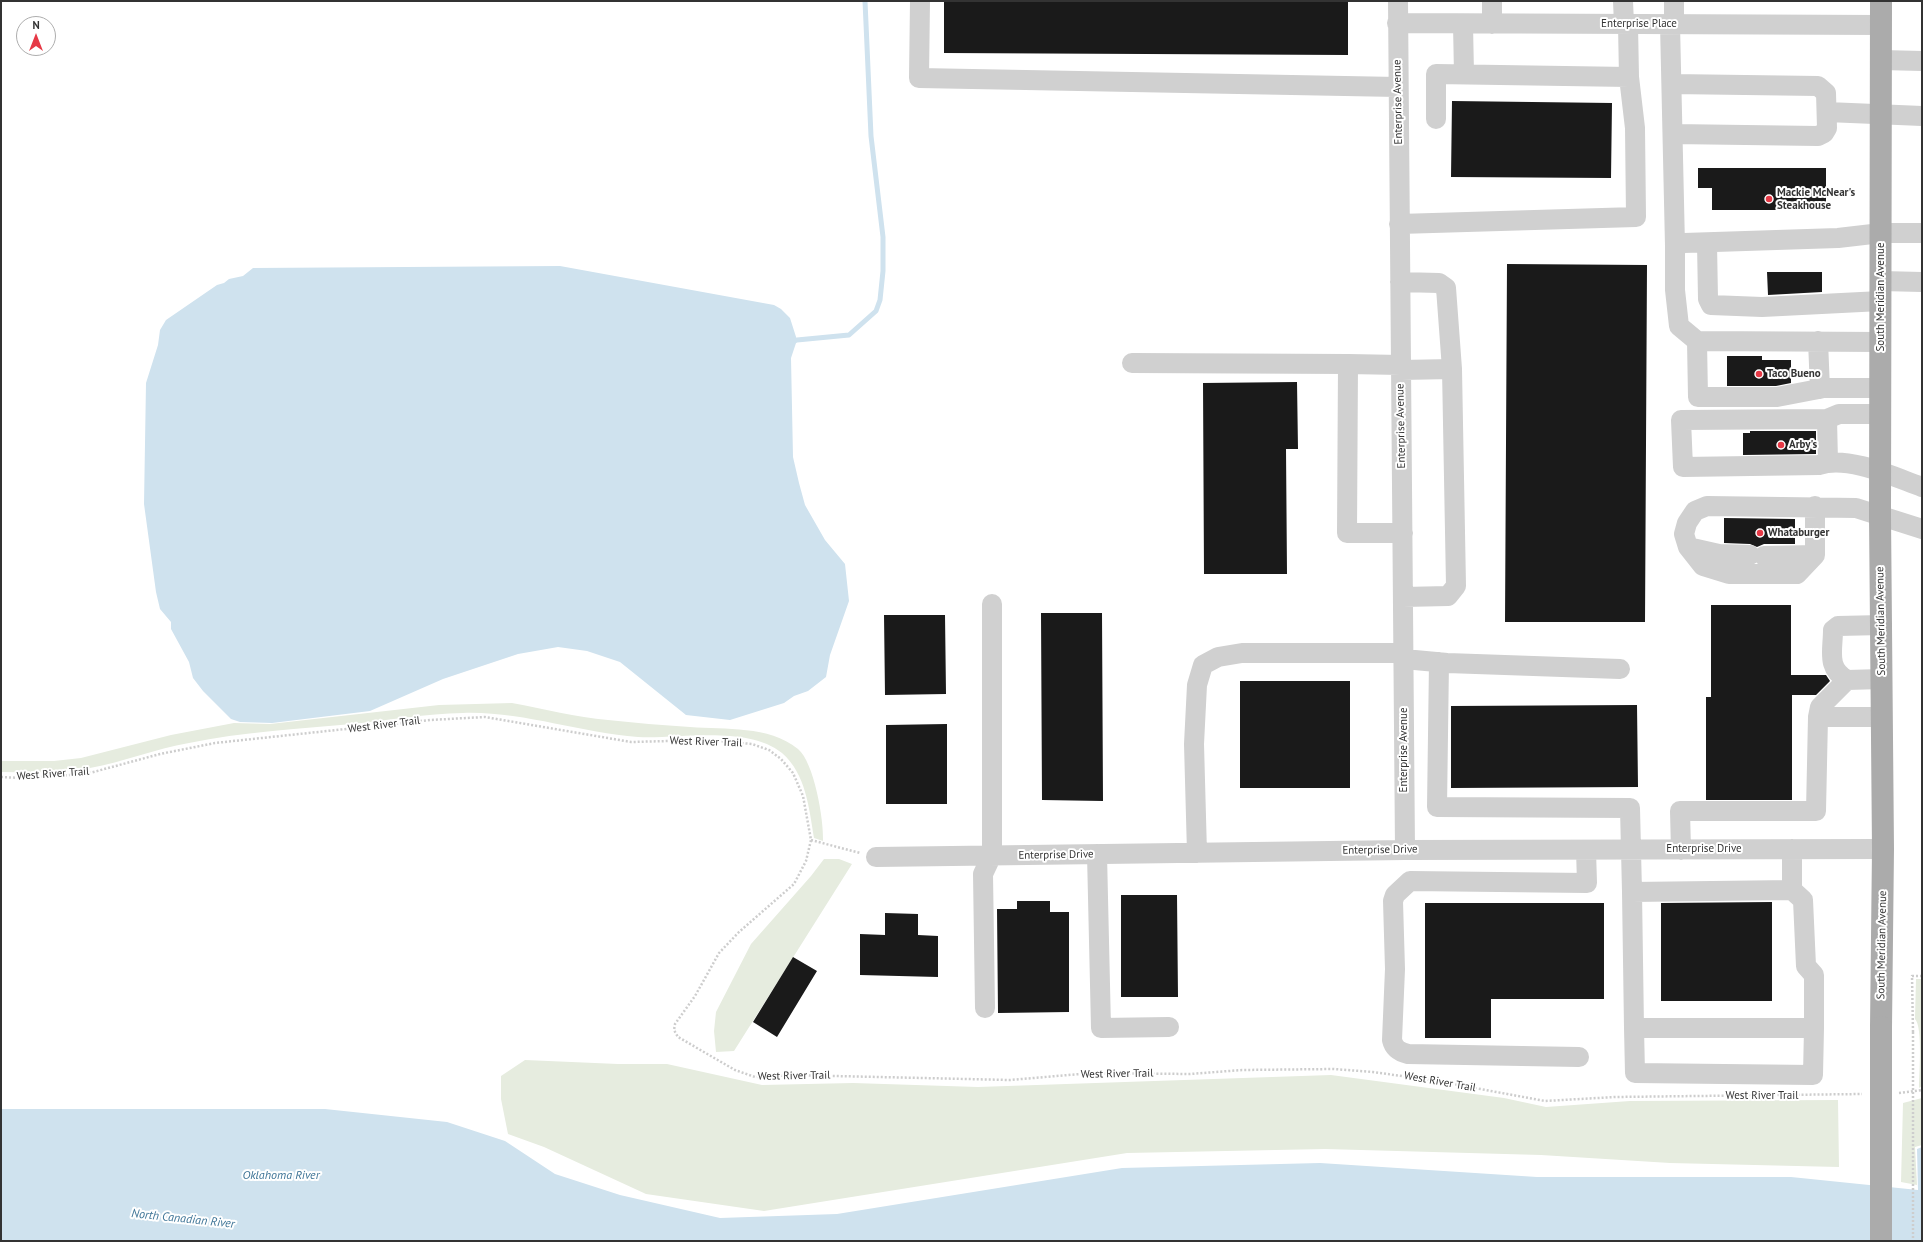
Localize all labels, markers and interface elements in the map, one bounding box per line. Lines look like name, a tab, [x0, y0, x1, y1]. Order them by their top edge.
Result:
north arrow	[16, 16, 56, 56]
street label: Enterprise Place	[1601, 17, 1677, 31]
text: N	[32, 18, 40, 32]
street label: Enterprise Avenue	[1391, 59, 1405, 145]
place label: Mackie McNear's Steakhouse	[1777, 186, 1855, 212]
marker: Mackie McNear's Steakhouse	[1764, 194, 1774, 204]
street label: South Meridian Avenue	[1874, 243, 1888, 351]
place label: Taco Bueno	[1767, 367, 1821, 381]
marker: Taco Bueno	[1754, 369, 1764, 379]
street label: Enterprise Avenue	[1394, 383, 1408, 469]
place label: Arby's	[1789, 438, 1817, 452]
marker: Arby's	[1776, 440, 1786, 450]
place label: Whataburger	[1768, 526, 1829, 540]
marker: Whataburger	[1755, 528, 1765, 538]
street label: South Meridian Avenue	[1873, 566, 1889, 676]
street label: Enterprise Avenue	[1397, 708, 1411, 792]
street label: West River Trail	[347, 714, 421, 736]
street label: West River Trail	[669, 734, 743, 750]
street label: West River Trail	[16, 765, 90, 783]
street label: Enterprise Drive	[1666, 842, 1742, 856]
street label: Enterprise Drive	[1342, 843, 1418, 857]
street label: Enterprise Drive	[1018, 848, 1094, 862]
street label: South Meridian Avenue	[1874, 890, 1890, 1000]
street label: West River Trail	[1081, 1067, 1153, 1081]
street label: West River Trail	[758, 1069, 830, 1083]
street label: West River Trail	[1403, 1069, 1477, 1095]
street label: West River Trail	[1726, 1089, 1798, 1103]
water label: Oklahoma River	[242, 1169, 320, 1183]
water label: North Canadian River	[131, 1206, 235, 1232]

